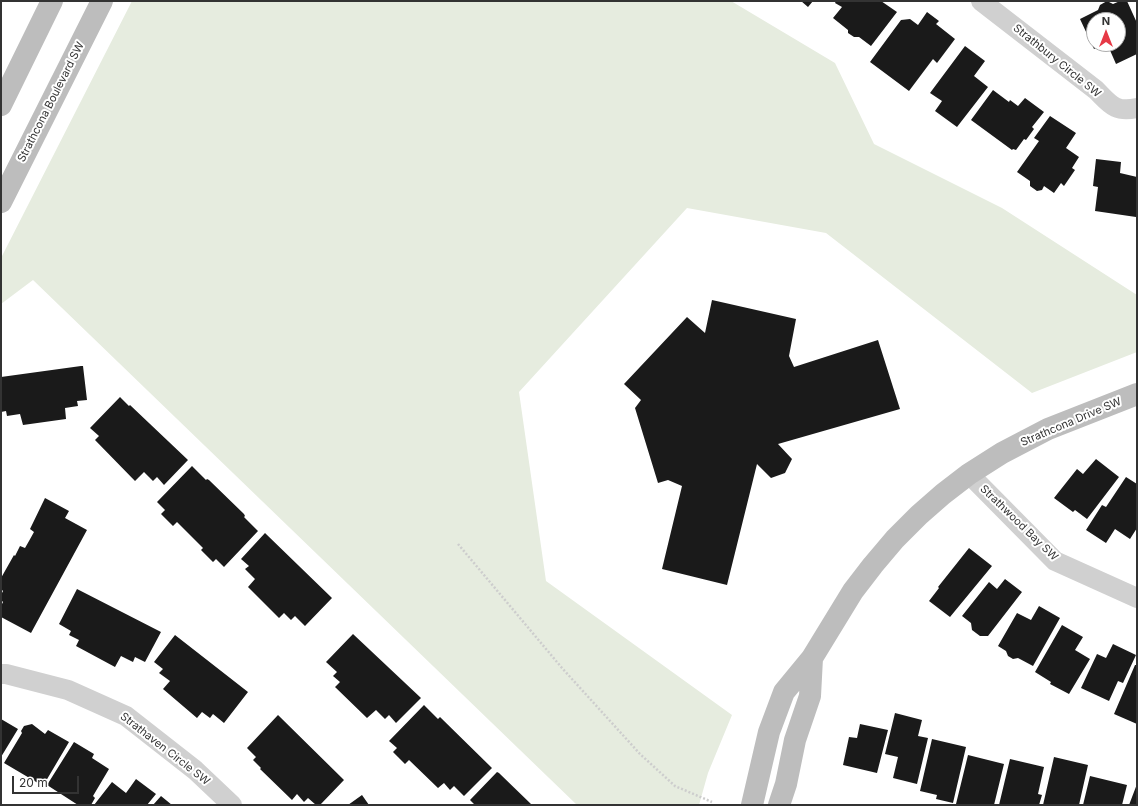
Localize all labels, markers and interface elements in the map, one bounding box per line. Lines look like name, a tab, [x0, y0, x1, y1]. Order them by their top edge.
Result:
north arrow	[1086, 12, 1126, 52]
text: N	[1102, 14, 1110, 28]
street label: Strathbury Circle SW	[1011, 22, 1103, 100]
street label: Strathcona Boulevard SW	[15, 40, 87, 164]
street label: Strathcona Drive SW	[1019, 395, 1123, 449]
street label: Strathwood Bay SW	[977, 482, 1061, 564]
street label: Strathaven Circle SW	[118, 710, 212, 788]
scale bar	[14, 768, 81, 794]
text: 20 m	[19, 775, 48, 790]

